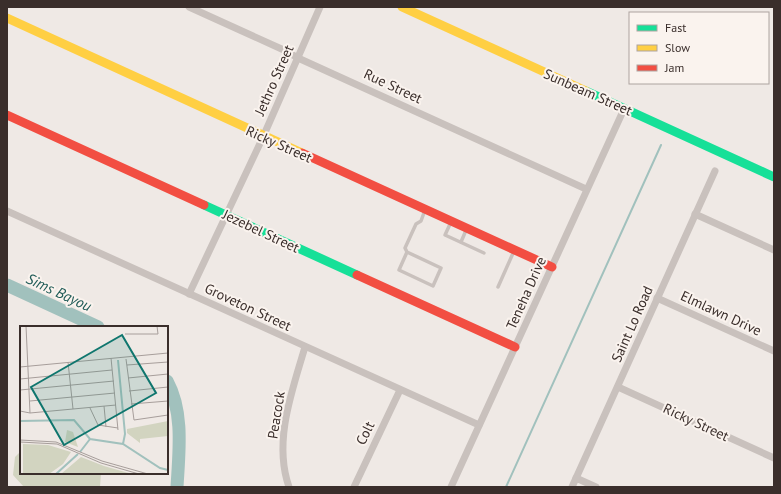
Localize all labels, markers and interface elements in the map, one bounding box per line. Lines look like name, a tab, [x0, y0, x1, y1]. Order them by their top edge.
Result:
legend	[629, 12, 769, 84]
text: Fast	[665, 20, 686, 35]
text: Slow	[665, 40, 690, 55]
street label: Jethro Street	[250, 42, 298, 119]
text: Jam	[664, 60, 684, 75]
street label: Sunbeam Street	[541, 64, 635, 120]
street label: Rue Street	[361, 65, 425, 107]
street label: Ricky Street	[243, 121, 315, 167]
street label: Jezebel Street	[219, 205, 302, 257]
street label: Teneha Drive	[502, 254, 550, 332]
water label: Sims Bayou	[23, 269, 95, 316]
street label: Groveton Street	[202, 279, 294, 335]
street label: Saint Lo Road	[607, 283, 657, 365]
street label: Elmlawn Drive	[678, 286, 764, 340]
inset map	[20, 326, 168, 474]
street label: Peacock	[263, 390, 289, 440]
street label: Ricky Street	[660, 399, 732, 445]
street label: Colt	[352, 418, 378, 448]

